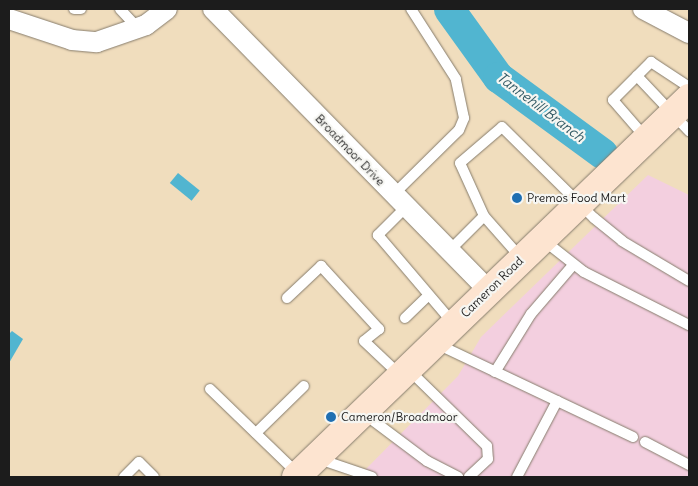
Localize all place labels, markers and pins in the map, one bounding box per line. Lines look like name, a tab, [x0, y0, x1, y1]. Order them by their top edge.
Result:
place label: Premos Food Mart	[527, 191, 626, 205]
marker: Premos Food Mart	[511, 192, 523, 204]
place label: Cameron/Broadmoor	[341, 410, 458, 424]
marker: Cameron/Broadmoor	[325, 411, 337, 423]

